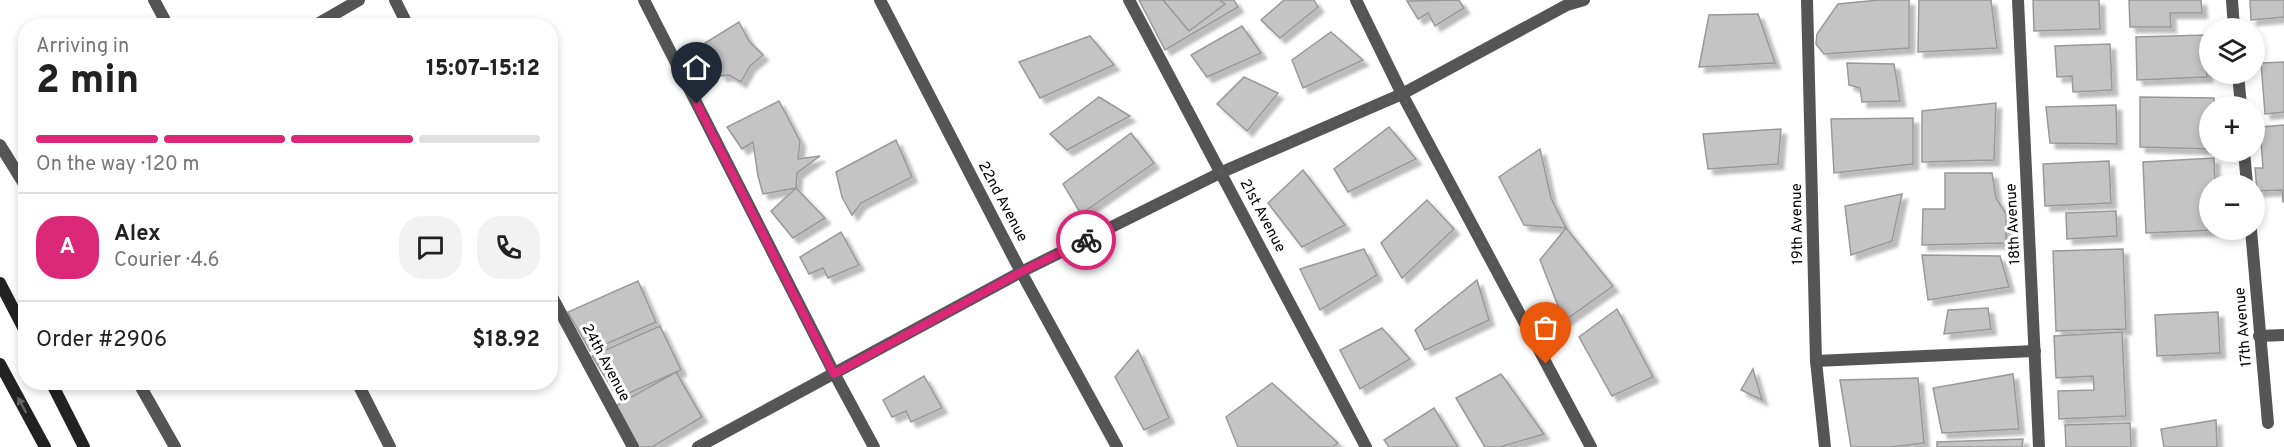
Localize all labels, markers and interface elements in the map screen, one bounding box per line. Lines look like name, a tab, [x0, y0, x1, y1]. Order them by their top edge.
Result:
map controls	[2199, 18, 2265, 240]
button: layers	[2199, 18, 2265, 84]
text: Arriving in	[36, 34, 129, 60]
pin	[671, 42, 722, 104]
icon: home	[680, 51, 713, 84]
text: 15:07–15:12	[426, 56, 540, 83]
text: 2 min	[36, 58, 139, 107]
button: +	[2199, 96, 2265, 162]
text: On the way · 120 m	[36, 152, 200, 178]
street label: 22nd Avenue	[973, 158, 1031, 246]
button: −	[2199, 174, 2265, 240]
street label: 21st Avenue	[1235, 176, 1289, 256]
street label: 19th Avenue	[1788, 183, 1808, 265]
street label: 18th Avenue	[2002, 183, 2026, 265]
courier	[1056, 210, 1116, 270]
button: chat	[399, 216, 462, 279]
button: phone	[477, 216, 540, 279]
text: Alex	[114, 221, 161, 248]
icon: bike	[1070, 224, 1103, 257]
text: A	[60, 234, 75, 261]
text: Courier · 4.6	[114, 248, 219, 274]
street label: 17th Avenue	[2231, 286, 2257, 368]
pin	[1520, 302, 1571, 364]
icon: bag	[1529, 311, 1562, 344]
street label: 24th Avenue	[577, 321, 633, 405]
text: Order #2906	[36, 327, 167, 354]
text: $18.92	[472, 327, 540, 354]
one-way arrow	[18, 397, 27, 414]

